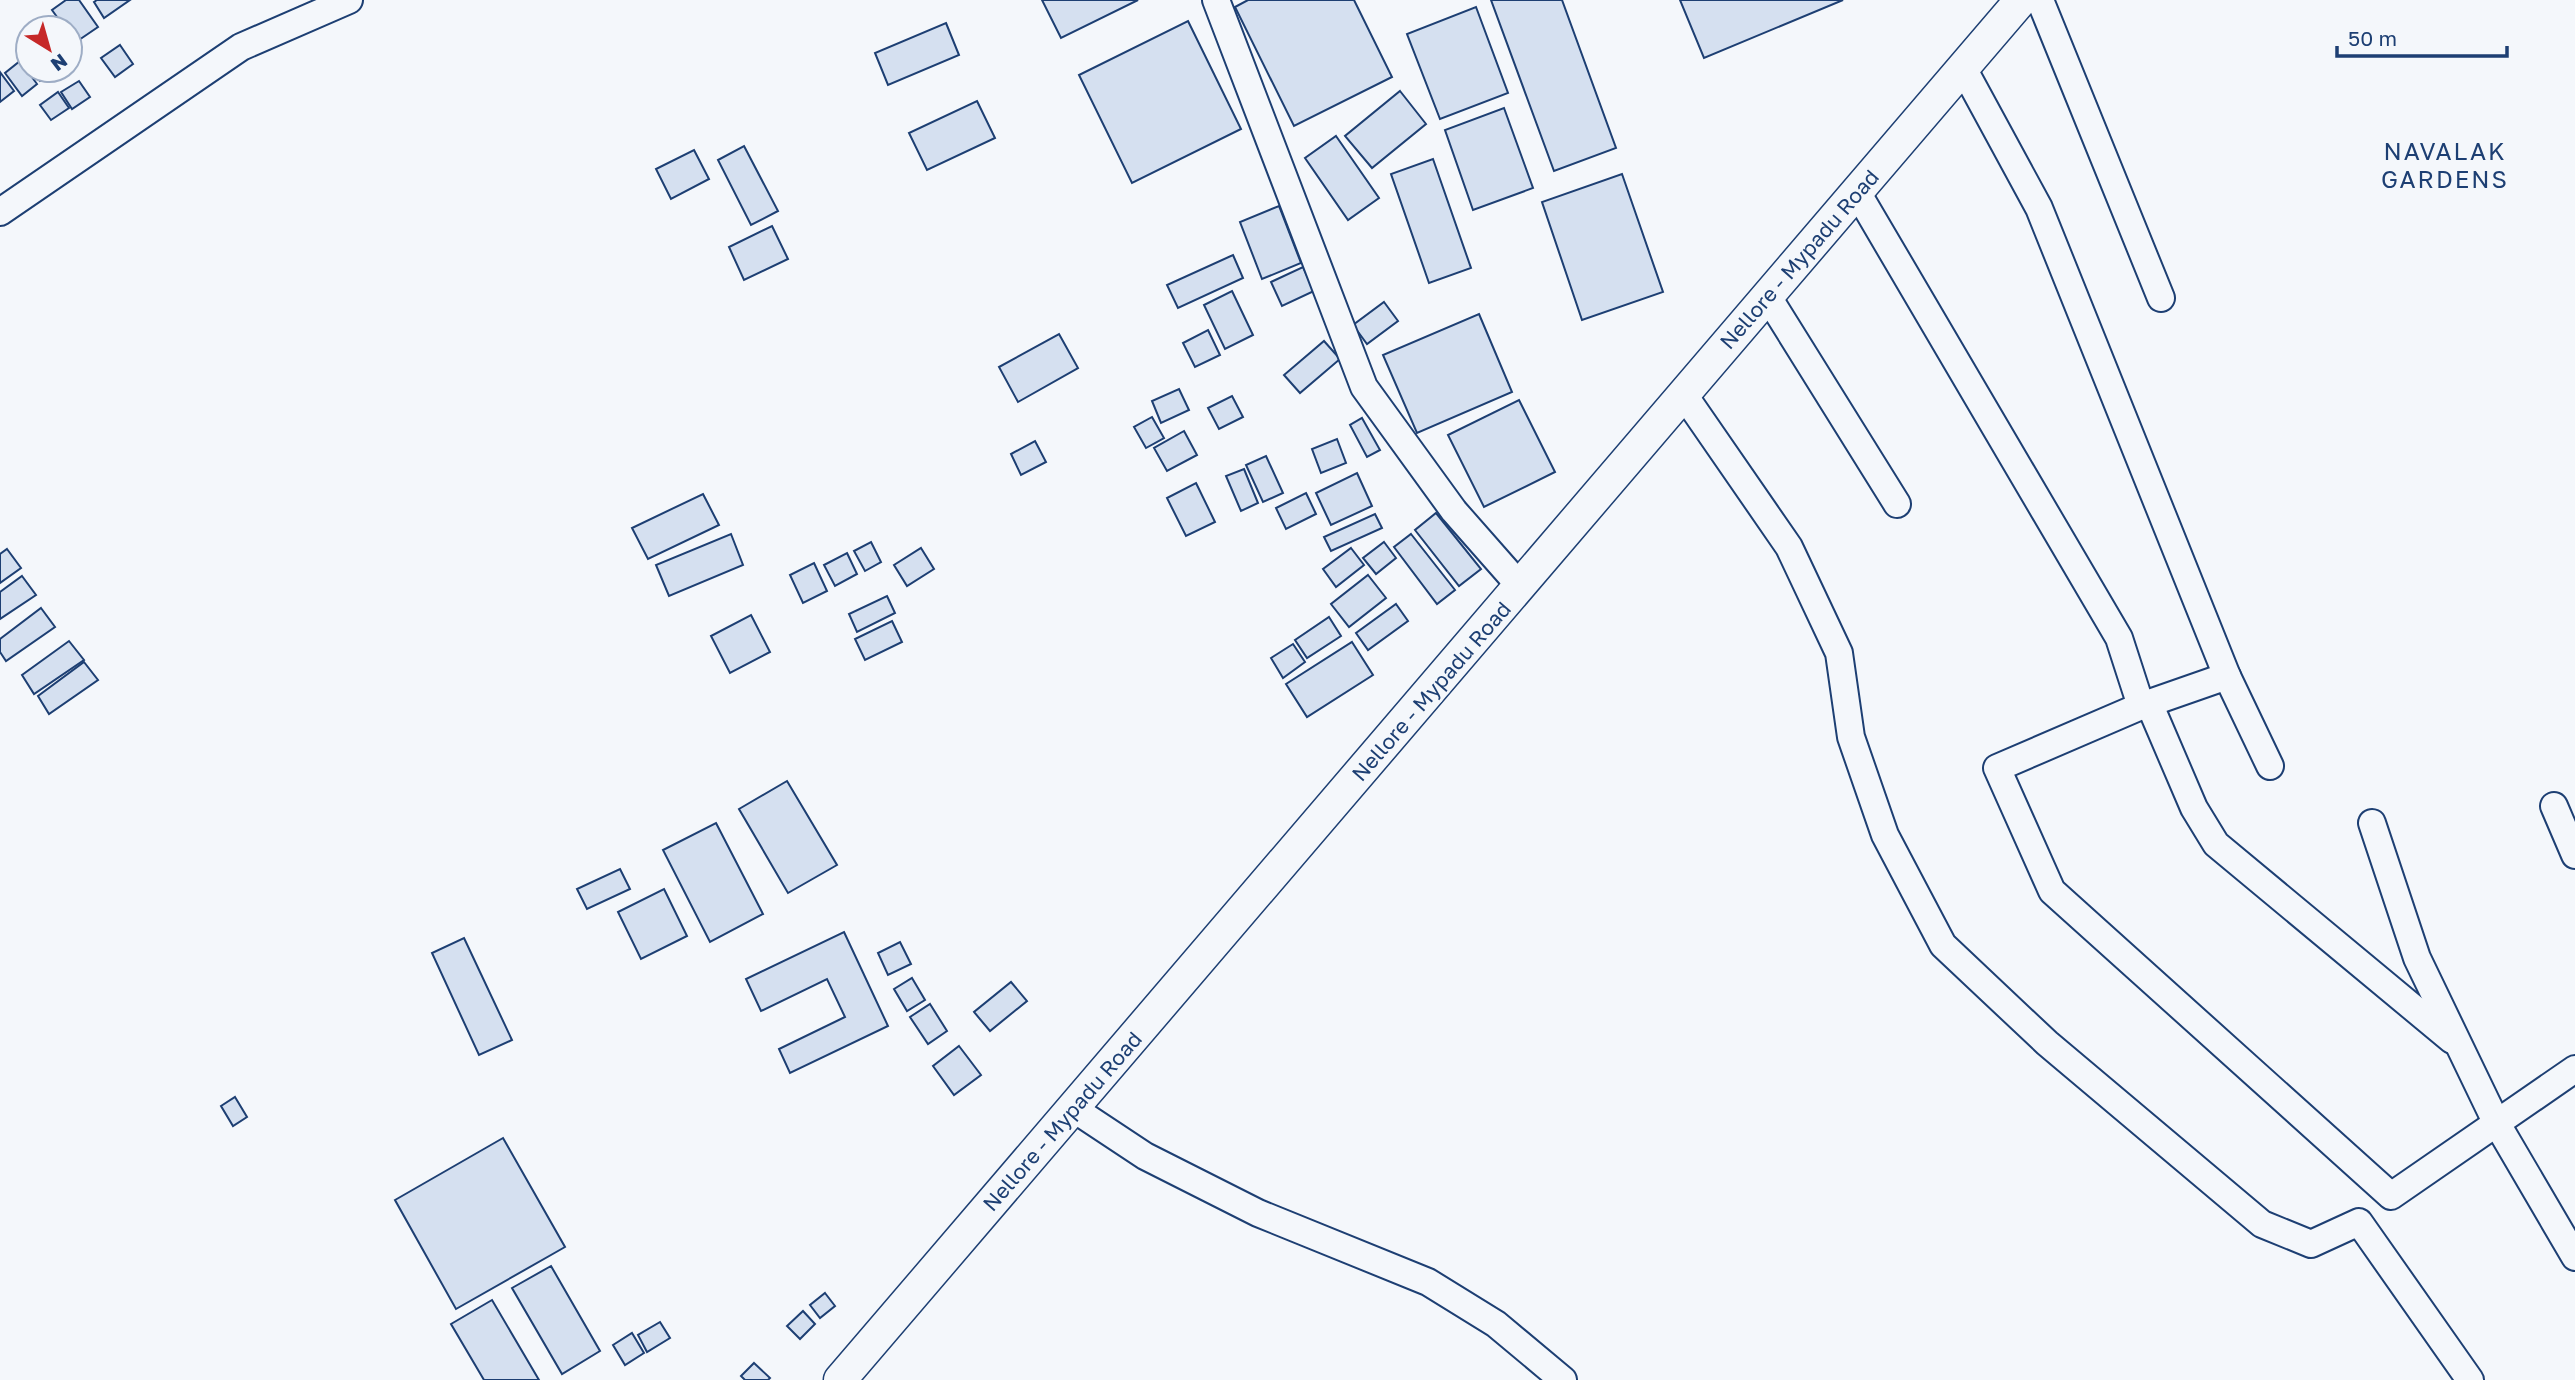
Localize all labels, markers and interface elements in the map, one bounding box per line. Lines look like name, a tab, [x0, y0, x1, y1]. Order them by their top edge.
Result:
north arrow	[14, 14, 84, 84]
scale bar	[2337, 14, 2507, 58]
text: 50 m	[2348, 25, 2397, 51]
text: N	[47, 49, 72, 77]
district label: NAVALAK GARDENS	[2381, 136, 2509, 193]
street label: Nellore - Mypadu Road	[1714, 164, 1884, 354]
street label: Nellore - Mypadu Road	[1346, 596, 1516, 786]
street label: Nellore - Mypadu Road	[977, 1026, 1147, 1216]

